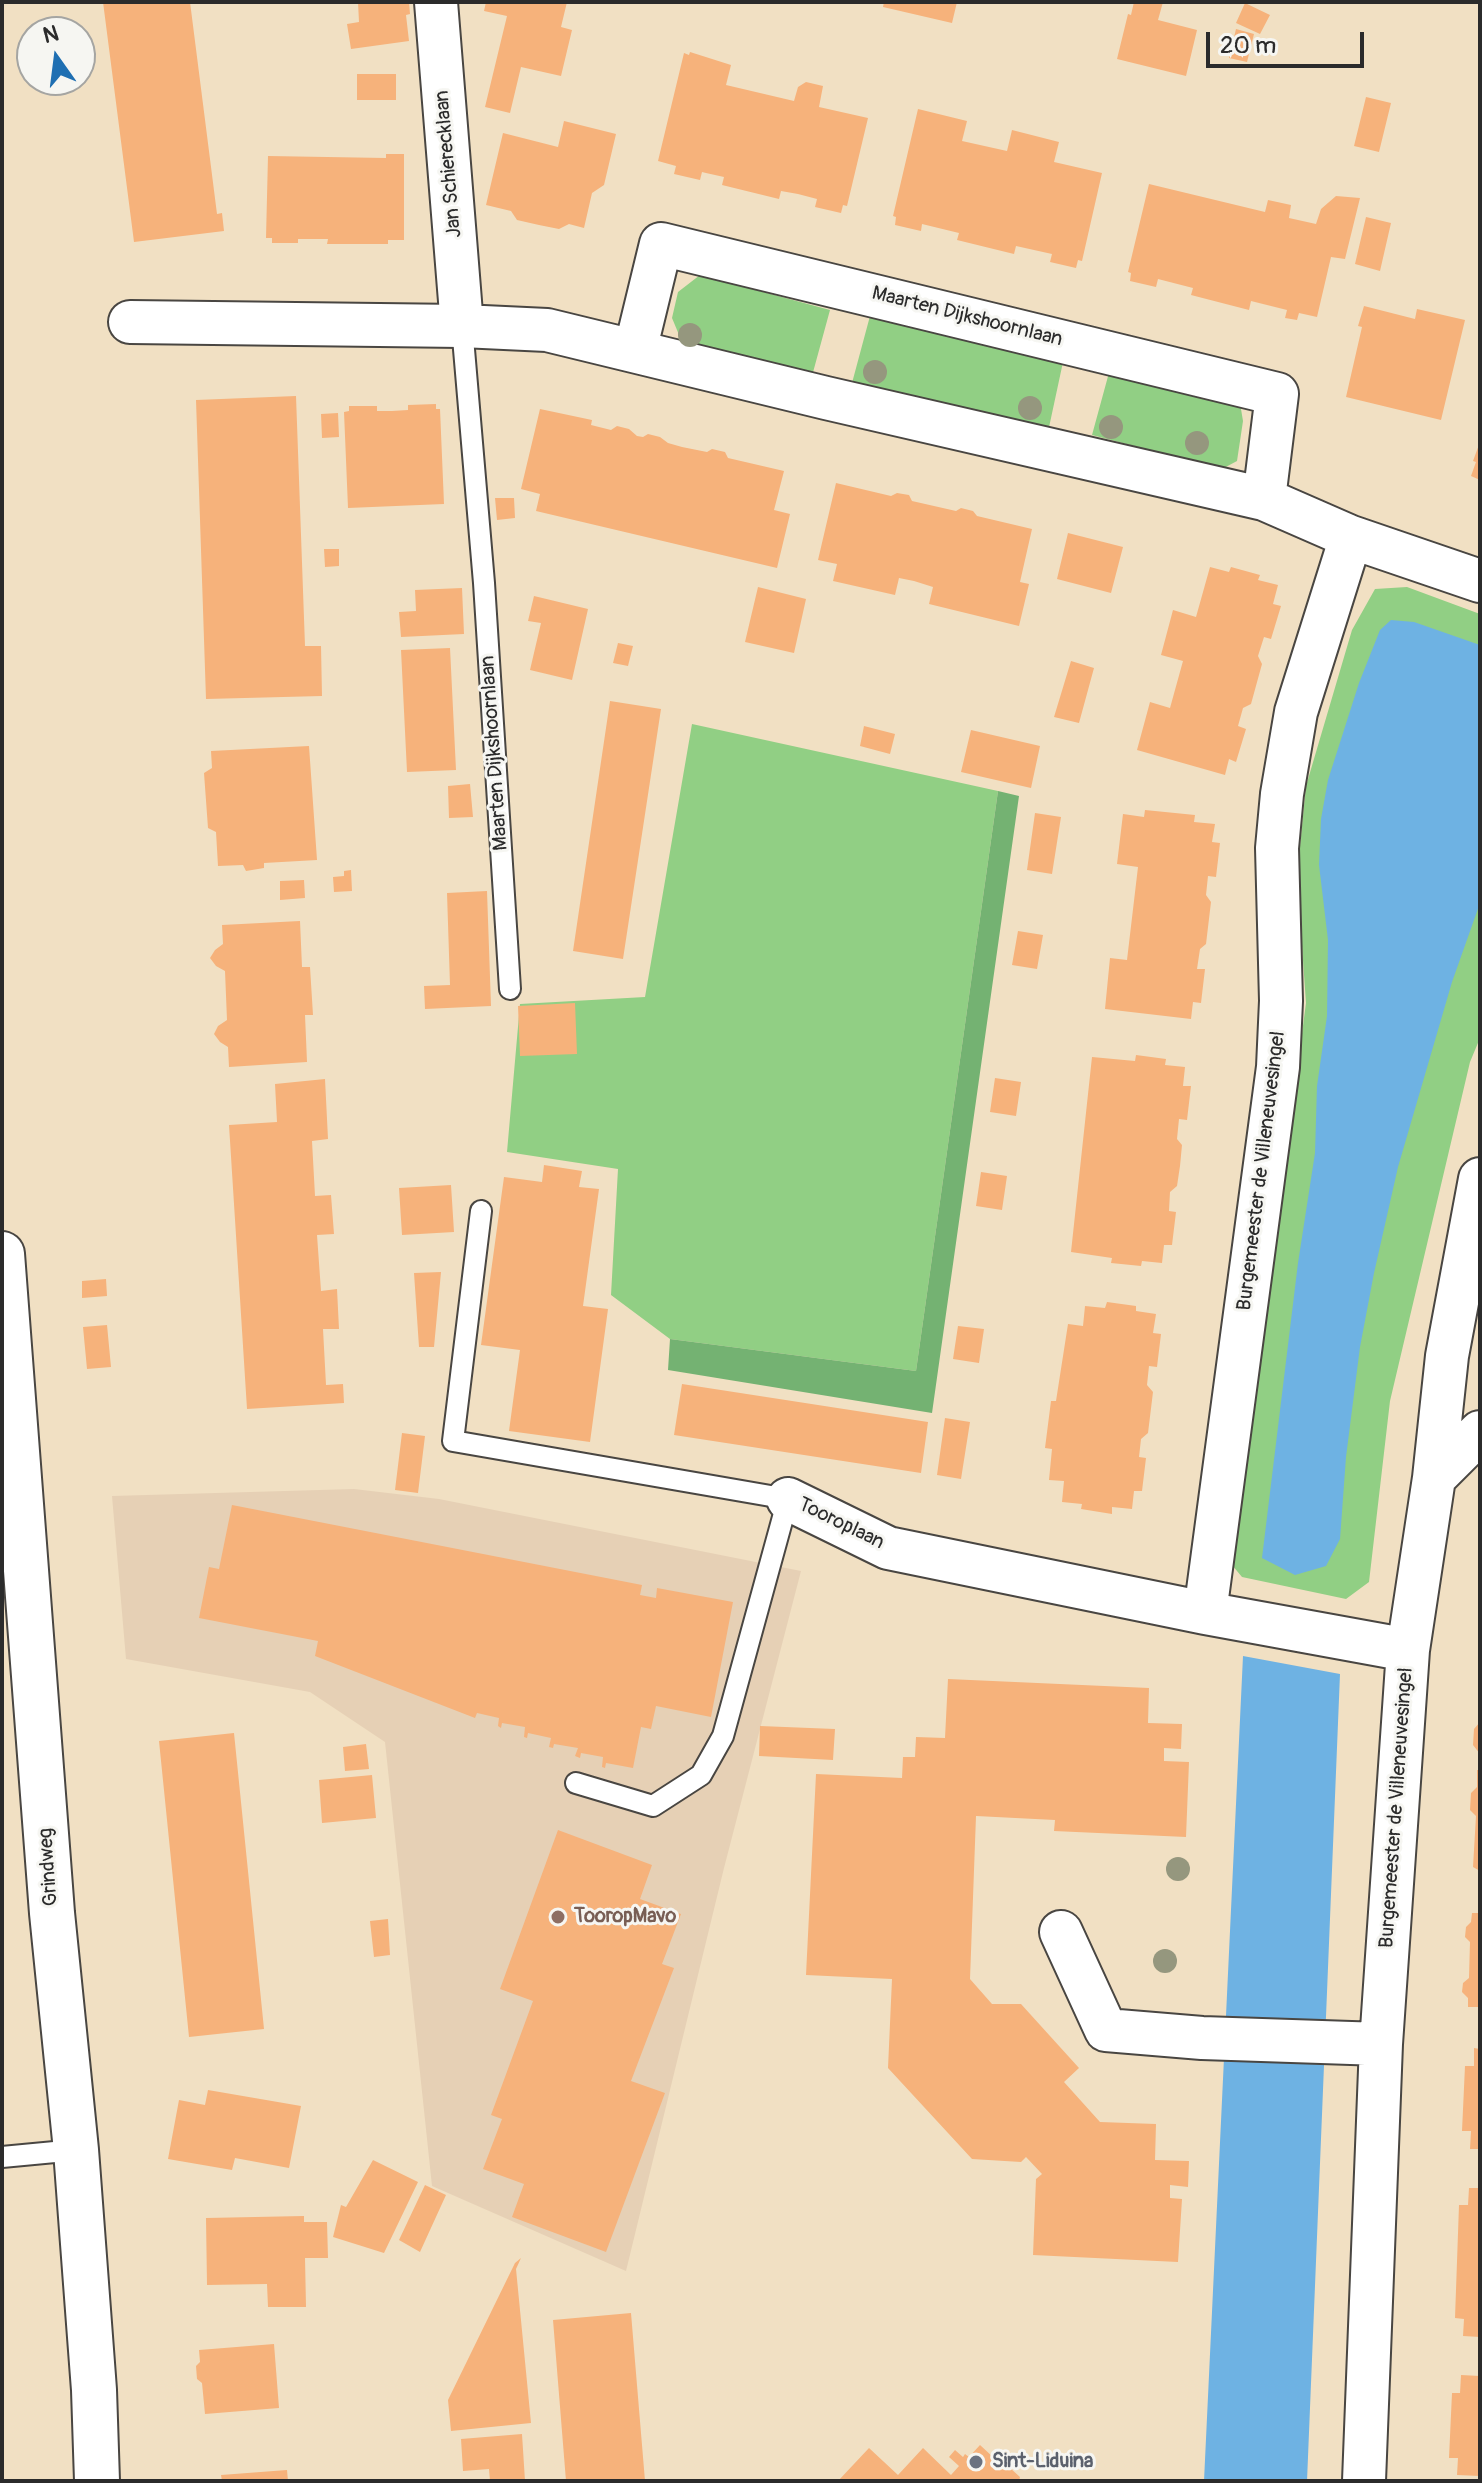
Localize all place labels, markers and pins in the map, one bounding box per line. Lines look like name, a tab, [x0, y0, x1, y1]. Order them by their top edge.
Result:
place label: TooropMavo	[574, 1905, 676, 1929]
marker: TooropMavo	[549, 1908, 567, 1926]
place label: Sint-Liduina	[992, 2450, 1093, 2474]
marker: Sint-Liduina	[967, 2453, 985, 2471]

